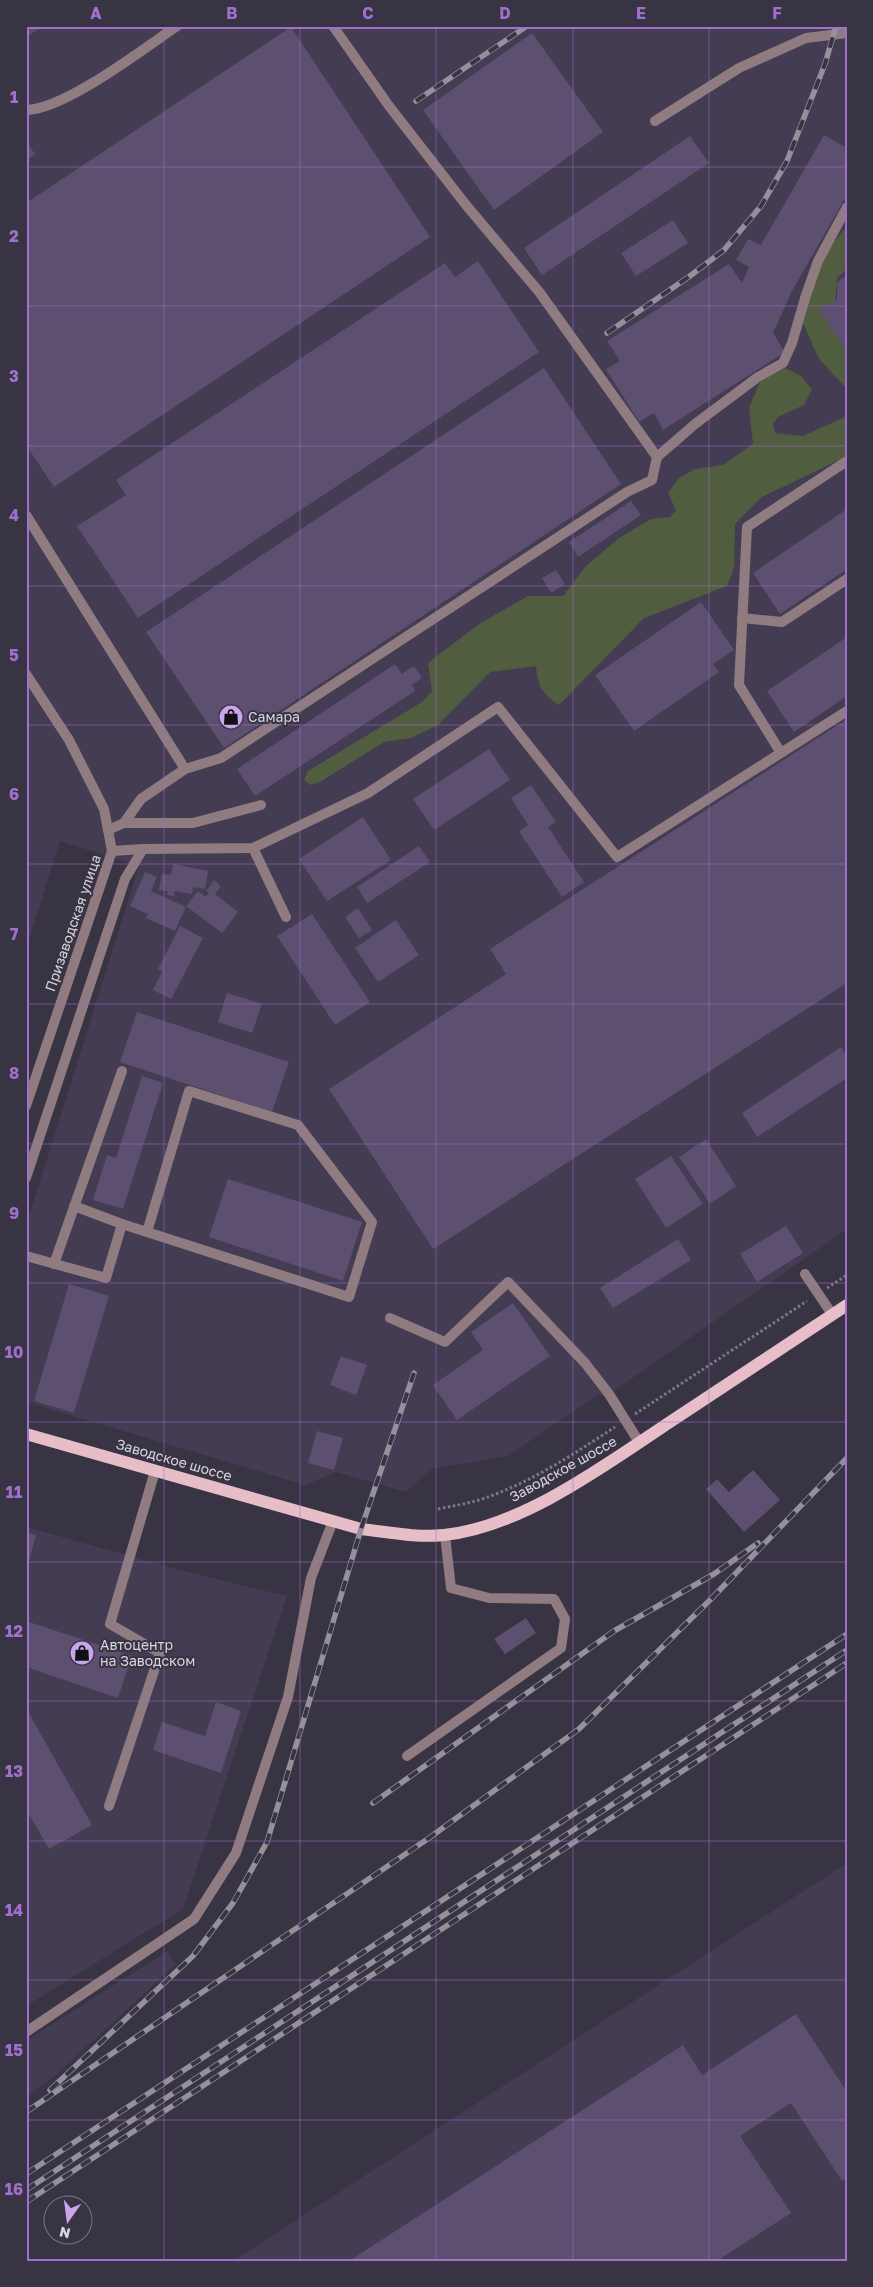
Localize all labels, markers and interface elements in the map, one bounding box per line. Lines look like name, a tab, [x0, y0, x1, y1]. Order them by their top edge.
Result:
text: A	[90, 3, 102, 23]
text: B	[226, 3, 238, 23]
text: C	[362, 3, 374, 23]
text: D	[499, 3, 511, 23]
text: E	[636, 3, 646, 23]
text: F	[772, 3, 782, 23]
text: 1	[10, 87, 18, 107]
text: 2	[9, 226, 19, 246]
text: 3	[9, 366, 19, 386]
text: 4	[9, 505, 19, 525]
text: 5	[9, 645, 19, 665]
shop icon: Самара	[218, 704, 244, 730]
place label: Самара	[248, 708, 300, 725]
text: 6	[9, 784, 19, 804]
street label: Призаводская улица	[41, 852, 104, 993]
text: 7	[10, 924, 19, 944]
text: 8	[9, 1063, 19, 1083]
text: 9	[9, 1203, 19, 1223]
text: 10	[5, 1342, 23, 1362]
street label: Заводское шоссе	[506, 1432, 619, 1505]
street label: Заводское шоссе	[114, 1435, 234, 1484]
text: 11	[6, 1482, 22, 1502]
text: 12	[5, 1621, 23, 1641]
place label: Автоцентр на Заводском	[100, 1636, 195, 1669]
shop icon: Автоцентр на Заводском	[69, 1640, 95, 1666]
text: 13	[5, 1761, 23, 1781]
text: 14	[5, 1900, 23, 1920]
text: 15	[5, 2040, 23, 2060]
text: 16	[5, 2179, 23, 2199]
north arrow	[42, 2194, 92, 2244]
text: N	[58, 2224, 72, 2243]

